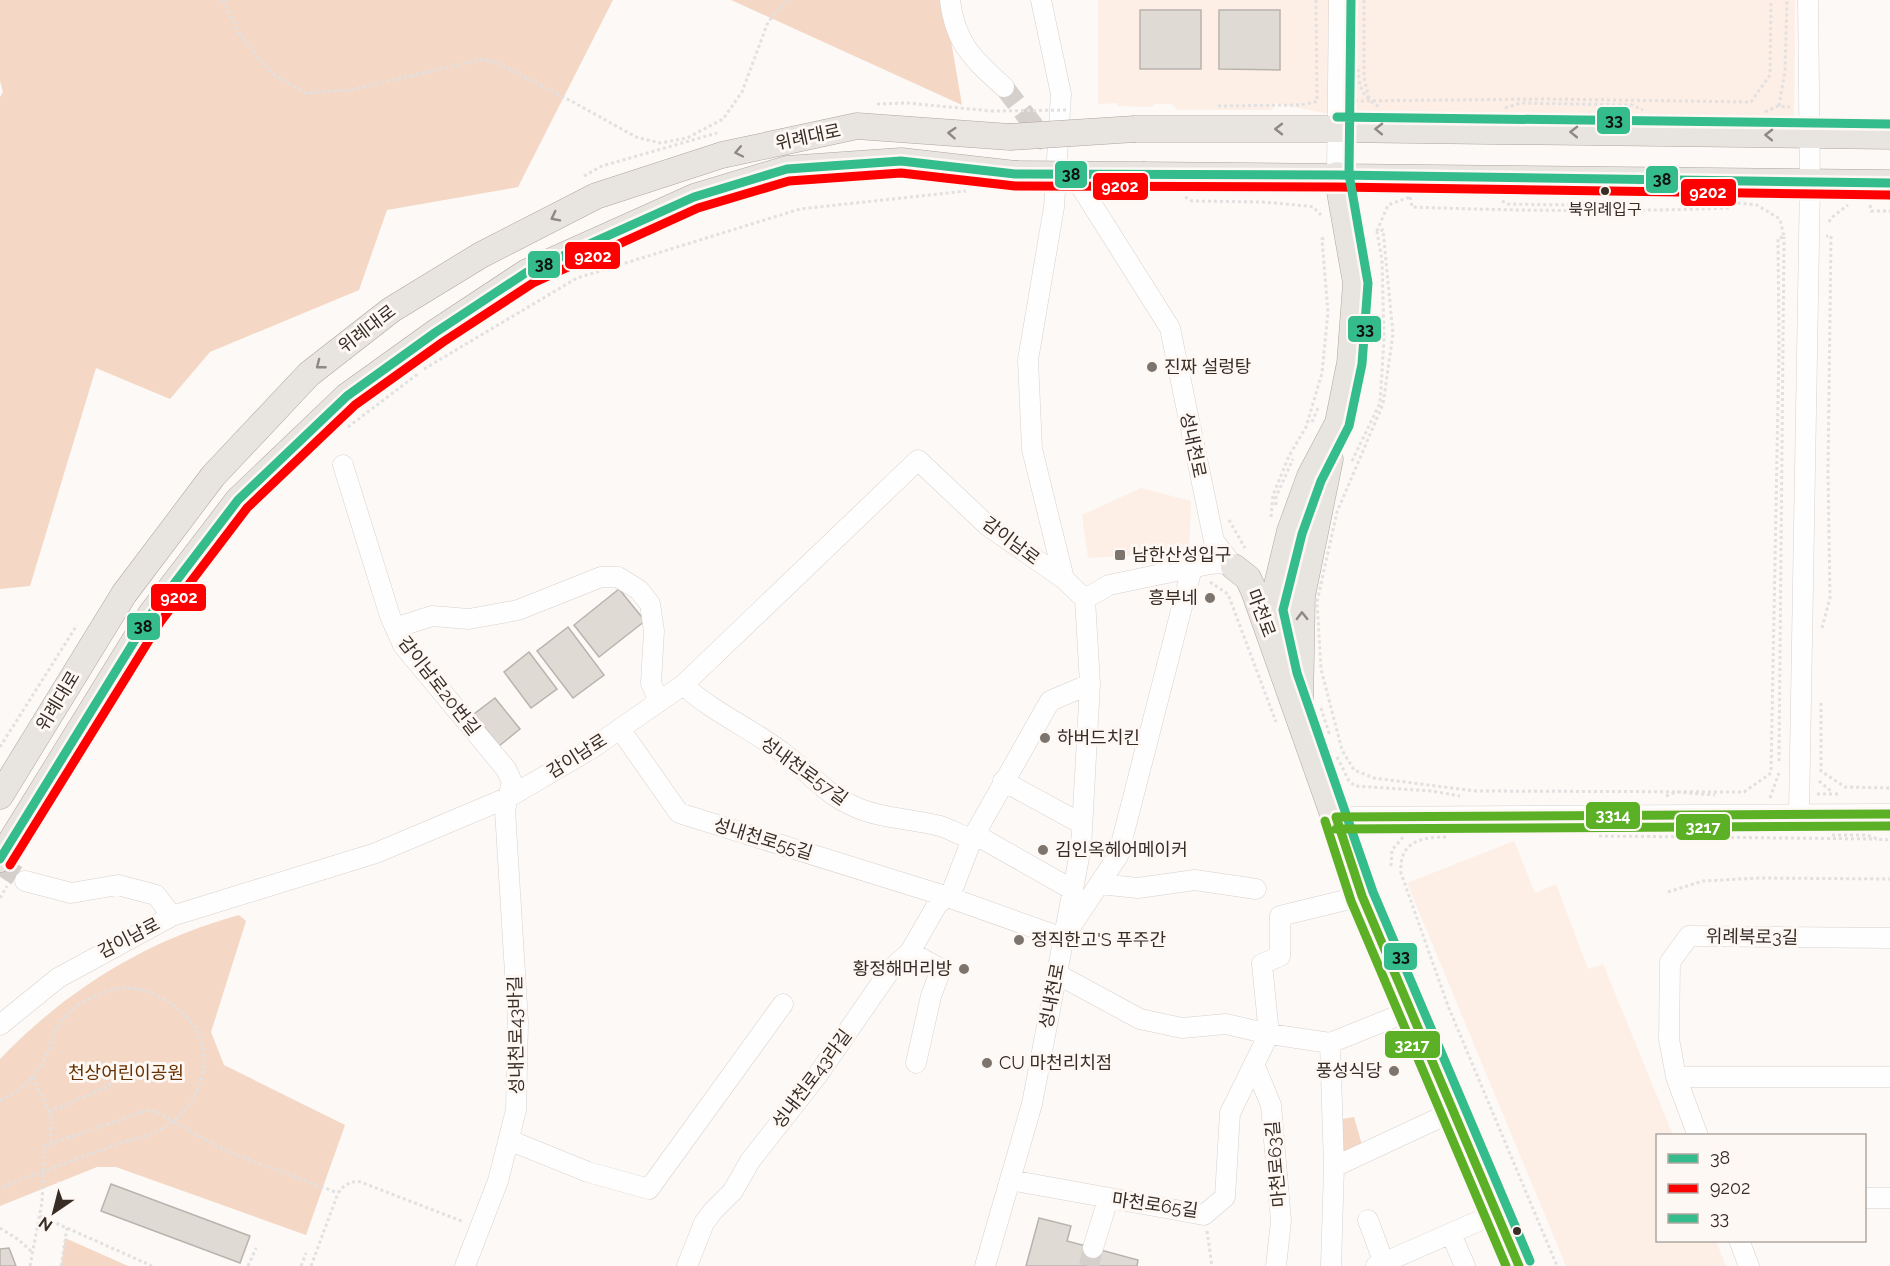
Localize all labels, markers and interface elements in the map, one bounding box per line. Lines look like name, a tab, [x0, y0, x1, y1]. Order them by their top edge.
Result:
line badge: 33	[1596, 106, 1631, 135]
text: 33	[1605, 111, 1623, 130]
street label: 위례대로	[773, 119, 842, 154]
one-way arrow	[1274, 123, 1283, 135]
one-way arrow	[1374, 123, 1383, 135]
one-way arrow	[1569, 126, 1578, 138]
one-way arrow	[947, 127, 956, 140]
one-way arrow	[1764, 128, 1773, 141]
one-way arrow	[734, 145, 744, 158]
line badge: 38	[1054, 160, 1088, 189]
text: 38	[1062, 165, 1080, 184]
line badge: 38	[1645, 165, 1679, 194]
text: 38	[1653, 170, 1671, 189]
line badge: 9202	[1092, 172, 1149, 201]
text: 9202	[1101, 177, 1139, 196]
line badge: 9202	[1680, 178, 1737, 207]
text: 9202	[1689, 183, 1727, 202]
marker: 북위례입구	[1599, 185, 1611, 197]
place label: 북위례입구	[1568, 200, 1642, 219]
one-way arrow	[551, 209, 562, 221]
line badge: 9202	[564, 241, 621, 270]
text: 9202	[574, 247, 612, 266]
line badge: 38	[527, 250, 561, 279]
text: 38	[535, 255, 553, 274]
street label: 위례대로	[334, 300, 399, 357]
line badge: 33	[1347, 315, 1382, 343]
text: 33	[1356, 320, 1374, 339]
place label: 진짜 설렁탕	[1164, 356, 1251, 377]
one-way arrow	[316, 358, 327, 369]
marker: 진짜 설렁탕	[1145, 360, 1159, 374]
street label: 성내천로	[1176, 410, 1211, 479]
street label: 감이남로	[979, 512, 1044, 569]
place label: 남한산성입구	[1132, 544, 1231, 565]
marker: 남한산성입구	[1113, 548, 1127, 562]
line badge: 9202	[150, 583, 207, 612]
street label: 마천로	[1243, 586, 1280, 640]
place label: 흥부네	[1148, 587, 1198, 608]
text: 9202	[160, 588, 198, 607]
marker: 흥부네	[1203, 591, 1217, 605]
line badge: 38	[126, 612, 161, 641]
one-way arrow	[1296, 612, 1308, 621]
text: 38	[134, 617, 152, 636]
street label: 감이남로20번길	[394, 632, 485, 739]
street label: 위례대로	[32, 667, 84, 735]
place label: 하버드치킨	[1057, 727, 1140, 748]
street label: 감이남로	[543, 729, 610, 782]
marker: 하버드치킨	[1038, 731, 1052, 745]
street label: 성내천로57길	[757, 732, 852, 809]
line badge: 3314	[1585, 801, 1641, 830]
text: 3314	[1596, 806, 1630, 825]
line badge: 3217	[1675, 813, 1731, 841]
street label: 성내천로55길	[711, 814, 815, 864]
text: 3217	[1686, 818, 1720, 837]
place label: 김인옥헤어메이커	[1055, 839, 1187, 860]
marker: 김인옥헤어메이커	[1036, 843, 1050, 857]
street label: 감이남로	[94, 913, 163, 962]
street label: 위례북로3길	[1706, 925, 1798, 948]
place label: 정직한고'S 푸주간	[1031, 929, 1166, 950]
marker: 정직한고'S 푸주간	[1012, 933, 1026, 947]
line badge: 33	[1383, 942, 1418, 971]
text: 33	[1392, 947, 1410, 966]
place label: 황정해머리방	[853, 958, 952, 979]
street label: 성내천로	[1035, 961, 1068, 1030]
marker: 황정해머리방	[957, 962, 971, 976]
street label: 성내천로43바길	[504, 975, 527, 1095]
street label: 성내천로43라길	[767, 1025, 856, 1132]
line badge: 3217	[1384, 1030, 1441, 1059]
text: 3217	[1395, 1036, 1429, 1055]
place label: CU 마천리치점	[999, 1052, 1112, 1073]
marker: CU 마천리치점	[980, 1056, 994, 1070]
place label: 풍성식당	[1316, 1060, 1382, 1081]
park label: 천상어린이공원	[68, 1062, 184, 1083]
marker: 풍성식당	[1387, 1064, 1401, 1078]
street label: 마천로63길	[1261, 1120, 1290, 1208]
legend	[1656, 1134, 1866, 1242]
text: 38	[1710, 1147, 1730, 1168]
text: 9202	[1710, 1177, 1750, 1198]
north arrow	[24, 1182, 84, 1242]
street label: 마천로65길	[1111, 1188, 1200, 1221]
text: 33	[1710, 1207, 1729, 1228]
text: N	[35, 1213, 56, 1235]
unlabelled marker	[1511, 1225, 1523, 1237]

